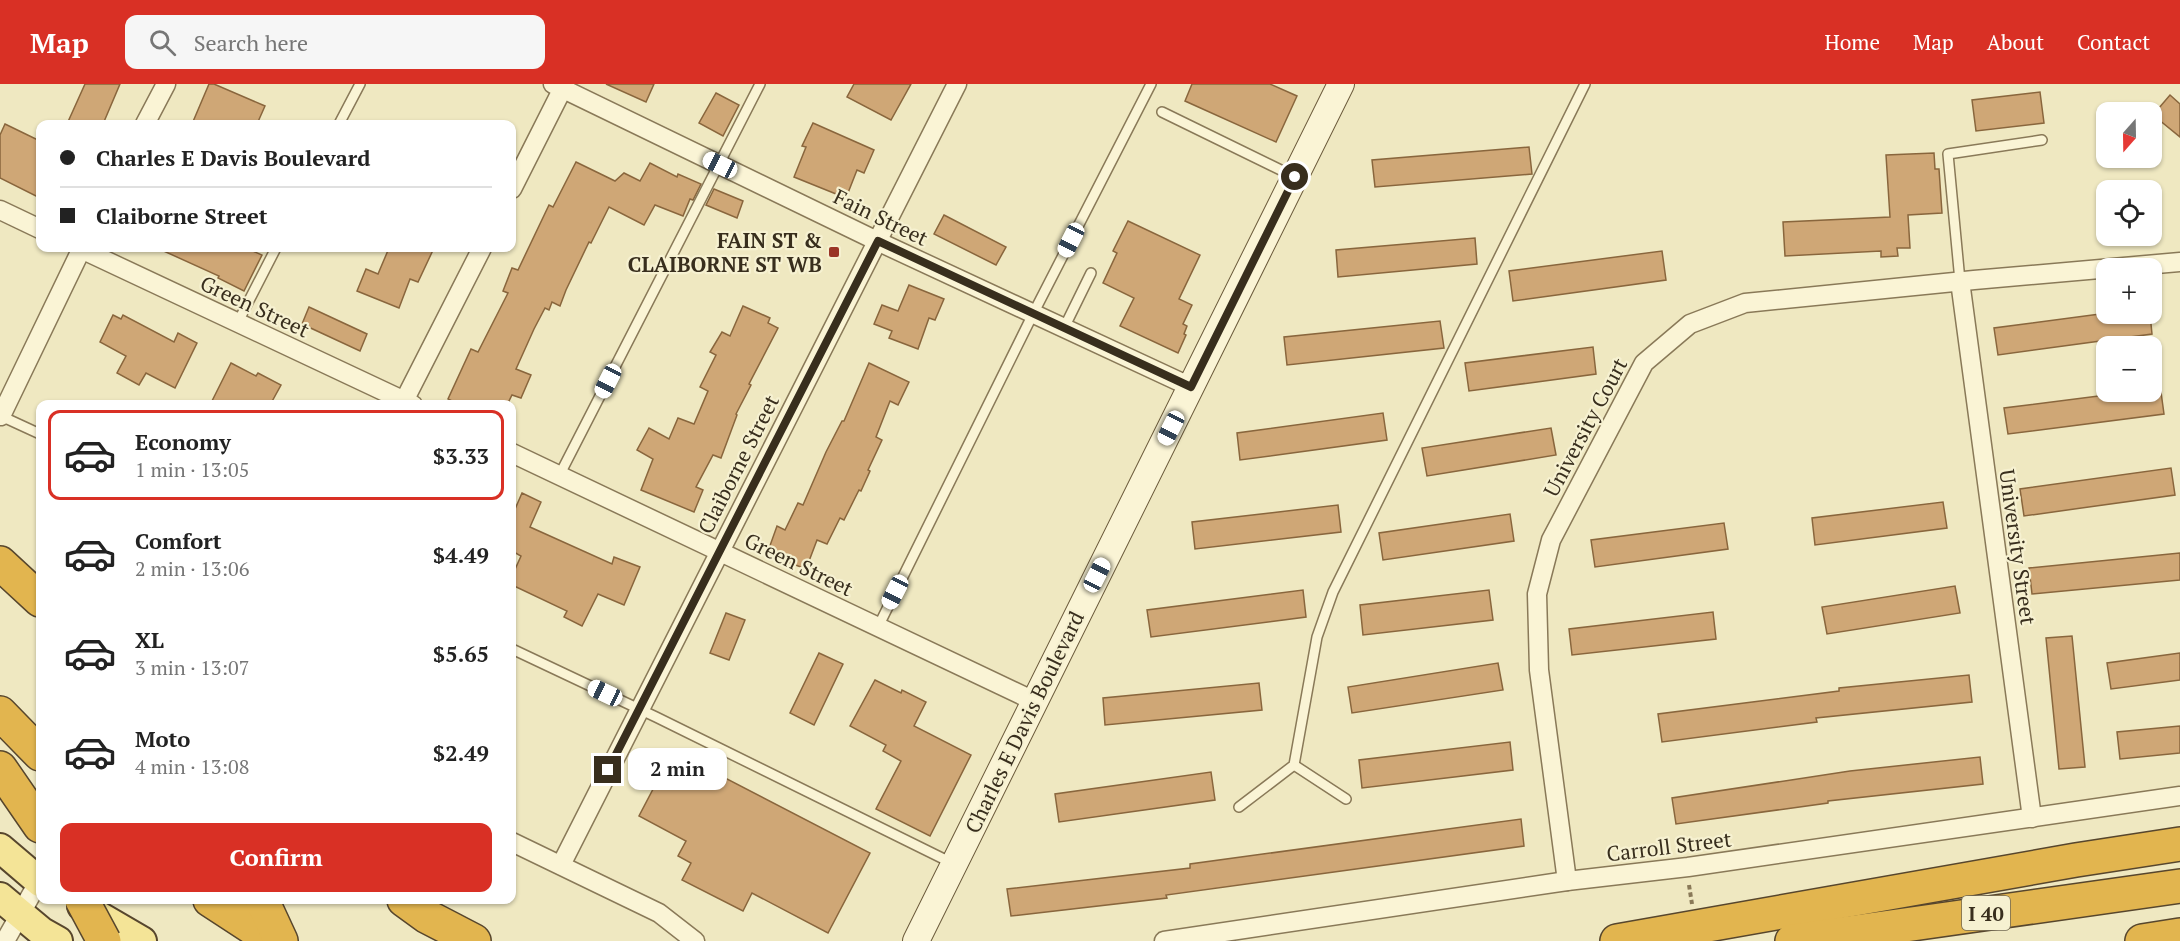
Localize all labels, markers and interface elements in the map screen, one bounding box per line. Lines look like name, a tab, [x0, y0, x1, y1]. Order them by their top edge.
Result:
search box	[125, 15, 545, 69]
text: Map	[30, 24, 89, 61]
icon: search	[146, 26, 179, 59]
text: Search here	[194, 28, 308, 57]
text: Home	[1824, 28, 1880, 56]
text: Map	[1913, 28, 1954, 56]
text: About	[1987, 28, 2044, 56]
text: Contact	[2077, 28, 2150, 56]
north arrow	[2096, 102, 2162, 168]
map controls	[2096, 102, 2162, 402]
text: Charles E Davis Boulevard	[96, 143, 370, 172]
car	[700, 149, 740, 181]
route start	[1281, 163, 1308, 190]
button: locate	[2096, 180, 2162, 246]
street label: Fain Street	[829, 182, 933, 252]
text: Claiborne Street	[96, 201, 268, 230]
car	[1055, 220, 1087, 260]
place label: FAIN ST & CLAIBORNE ST WB	[628, 226, 822, 278]
marker: FAIN ST & CLAIBORNE ST WB	[827, 245, 841, 259]
button: +	[2096, 258, 2162, 324]
street label: Green Street	[196, 269, 314, 344]
button: −	[2096, 336, 2162, 402]
street label: University Court	[1537, 353, 1633, 501]
car	[592, 361, 624, 401]
street label: Claiborne Street	[691, 390, 785, 538]
car	[1155, 408, 1187, 448]
text: Economy	[135, 427, 231, 456]
icon: car	[63, 428, 117, 482]
text: $3.33	[433, 441, 489, 470]
text: 1 min · 13:05	[135, 456, 249, 483]
street label: University Street	[1993, 467, 2043, 627]
text: Comfort	[135, 526, 221, 555]
street label: Green Street	[740, 526, 858, 602]
icon: car	[63, 527, 117, 581]
text: $4.49	[433, 540, 489, 569]
text: 2 min · 13:06	[135, 555, 249, 582]
car	[1081, 555, 1113, 595]
car	[879, 572, 911, 612]
street label: Charles E Davis Boulevard	[958, 606, 1090, 838]
text: XL	[135, 625, 164, 654]
icon: car	[63, 626, 117, 680]
text: $5.65	[433, 639, 489, 668]
text: 3 min · 13:07	[135, 654, 249, 681]
car	[585, 677, 625, 709]
text: Moto	[135, 724, 190, 753]
icon: car	[63, 725, 117, 779]
text: $2.49	[433, 738, 489, 767]
callout: 2 min	[629, 749, 728, 791]
text: 4 min · 13:08	[135, 753, 249, 780]
text: 2 min	[650, 755, 705, 782]
route end	[594, 756, 621, 783]
button: Confirm	[60, 823, 492, 892]
street label: Carroll Street	[1605, 824, 1733, 868]
road number: I 40	[1962, 896, 2010, 930]

